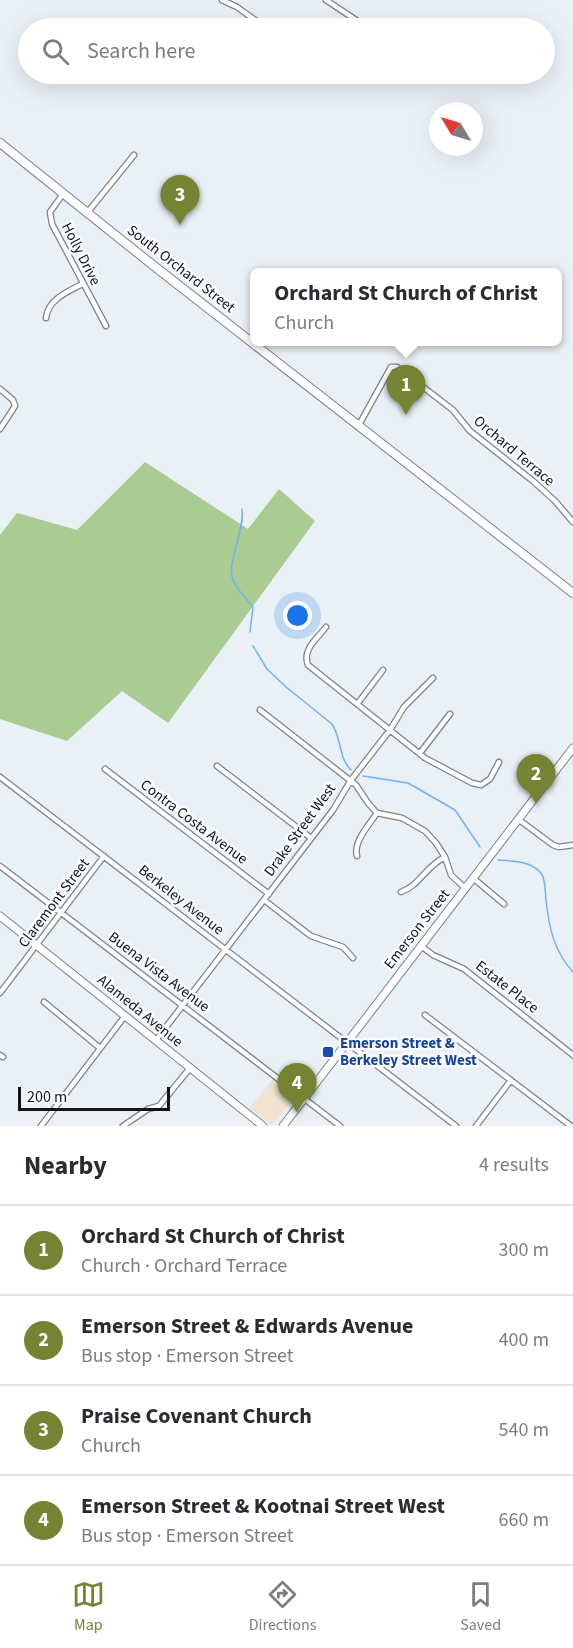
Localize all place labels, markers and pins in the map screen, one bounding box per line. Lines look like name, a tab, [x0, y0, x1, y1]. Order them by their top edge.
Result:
pin: 3	[160, 176, 200, 225]
pin: 1	[386, 366, 426, 415]
pin: 2	[516, 754, 556, 804]
place label: Emerson Street & Berkeley Street West	[340, 1033, 477, 1071]
marker: Emerson Street & Berkeley Street West	[321, 1045, 335, 1059]
pin: 4	[278, 1064, 316, 1113]

